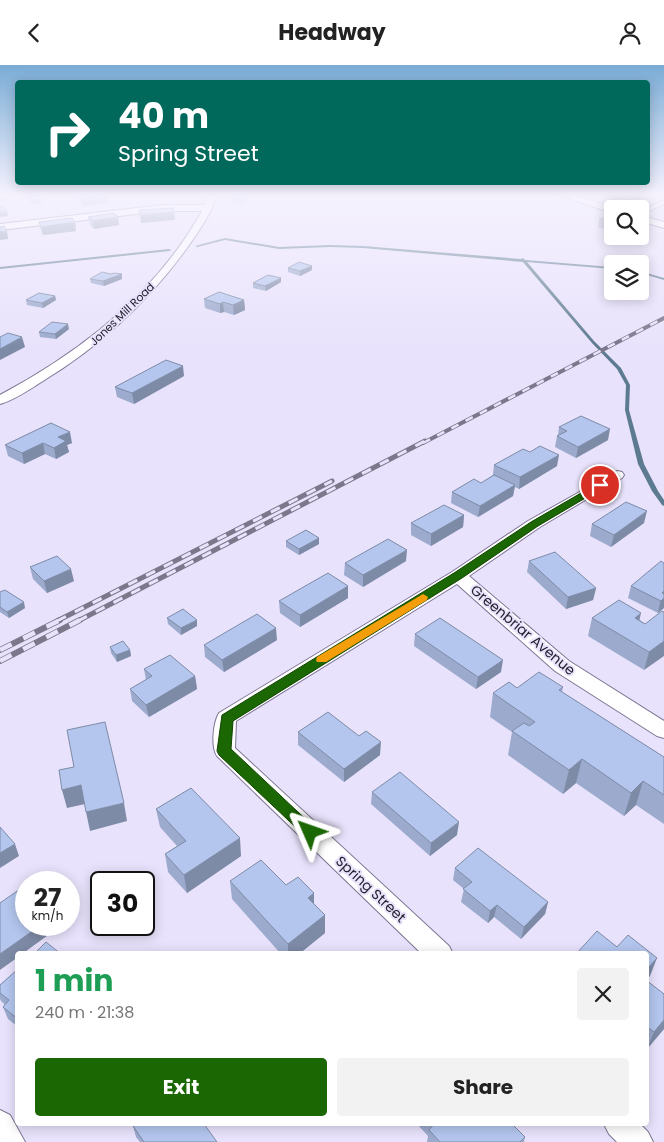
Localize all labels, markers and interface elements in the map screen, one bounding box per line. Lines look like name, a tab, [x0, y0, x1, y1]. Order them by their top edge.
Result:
text: Headway	[278, 17, 386, 48]
icon: back	[20, 19, 48, 47]
icon: person	[616, 19, 644, 47]
text: 40 m	[118, 91, 209, 140]
icon: right	[35, 100, 100, 165]
text: Spring Street	[118, 138, 259, 169]
map controls	[604, 200, 649, 300]
button: search	[604, 200, 649, 245]
button: layers	[604, 255, 649, 300]
street label: Jones Mill Road	[86, 279, 158, 349]
pin	[579, 464, 621, 506]
icon: arrive	[586, 471, 614, 499]
street label: Greenbriar Avenue	[466, 580, 580, 680]
position arrow	[283, 805, 335, 857]
street label: Spring Street	[331, 851, 411, 927]
speed limit sign: 30	[90, 871, 155, 936]
text: 27	[34, 880, 61, 915]
text: km/h	[32, 907, 63, 924]
text: 1 min	[35, 959, 113, 1002]
button: close	[577, 968, 629, 1020]
text: 240 m · 21:38	[35, 1001, 134, 1024]
button: Exit	[35, 1058, 327, 1116]
button: Share	[337, 1058, 629, 1116]

